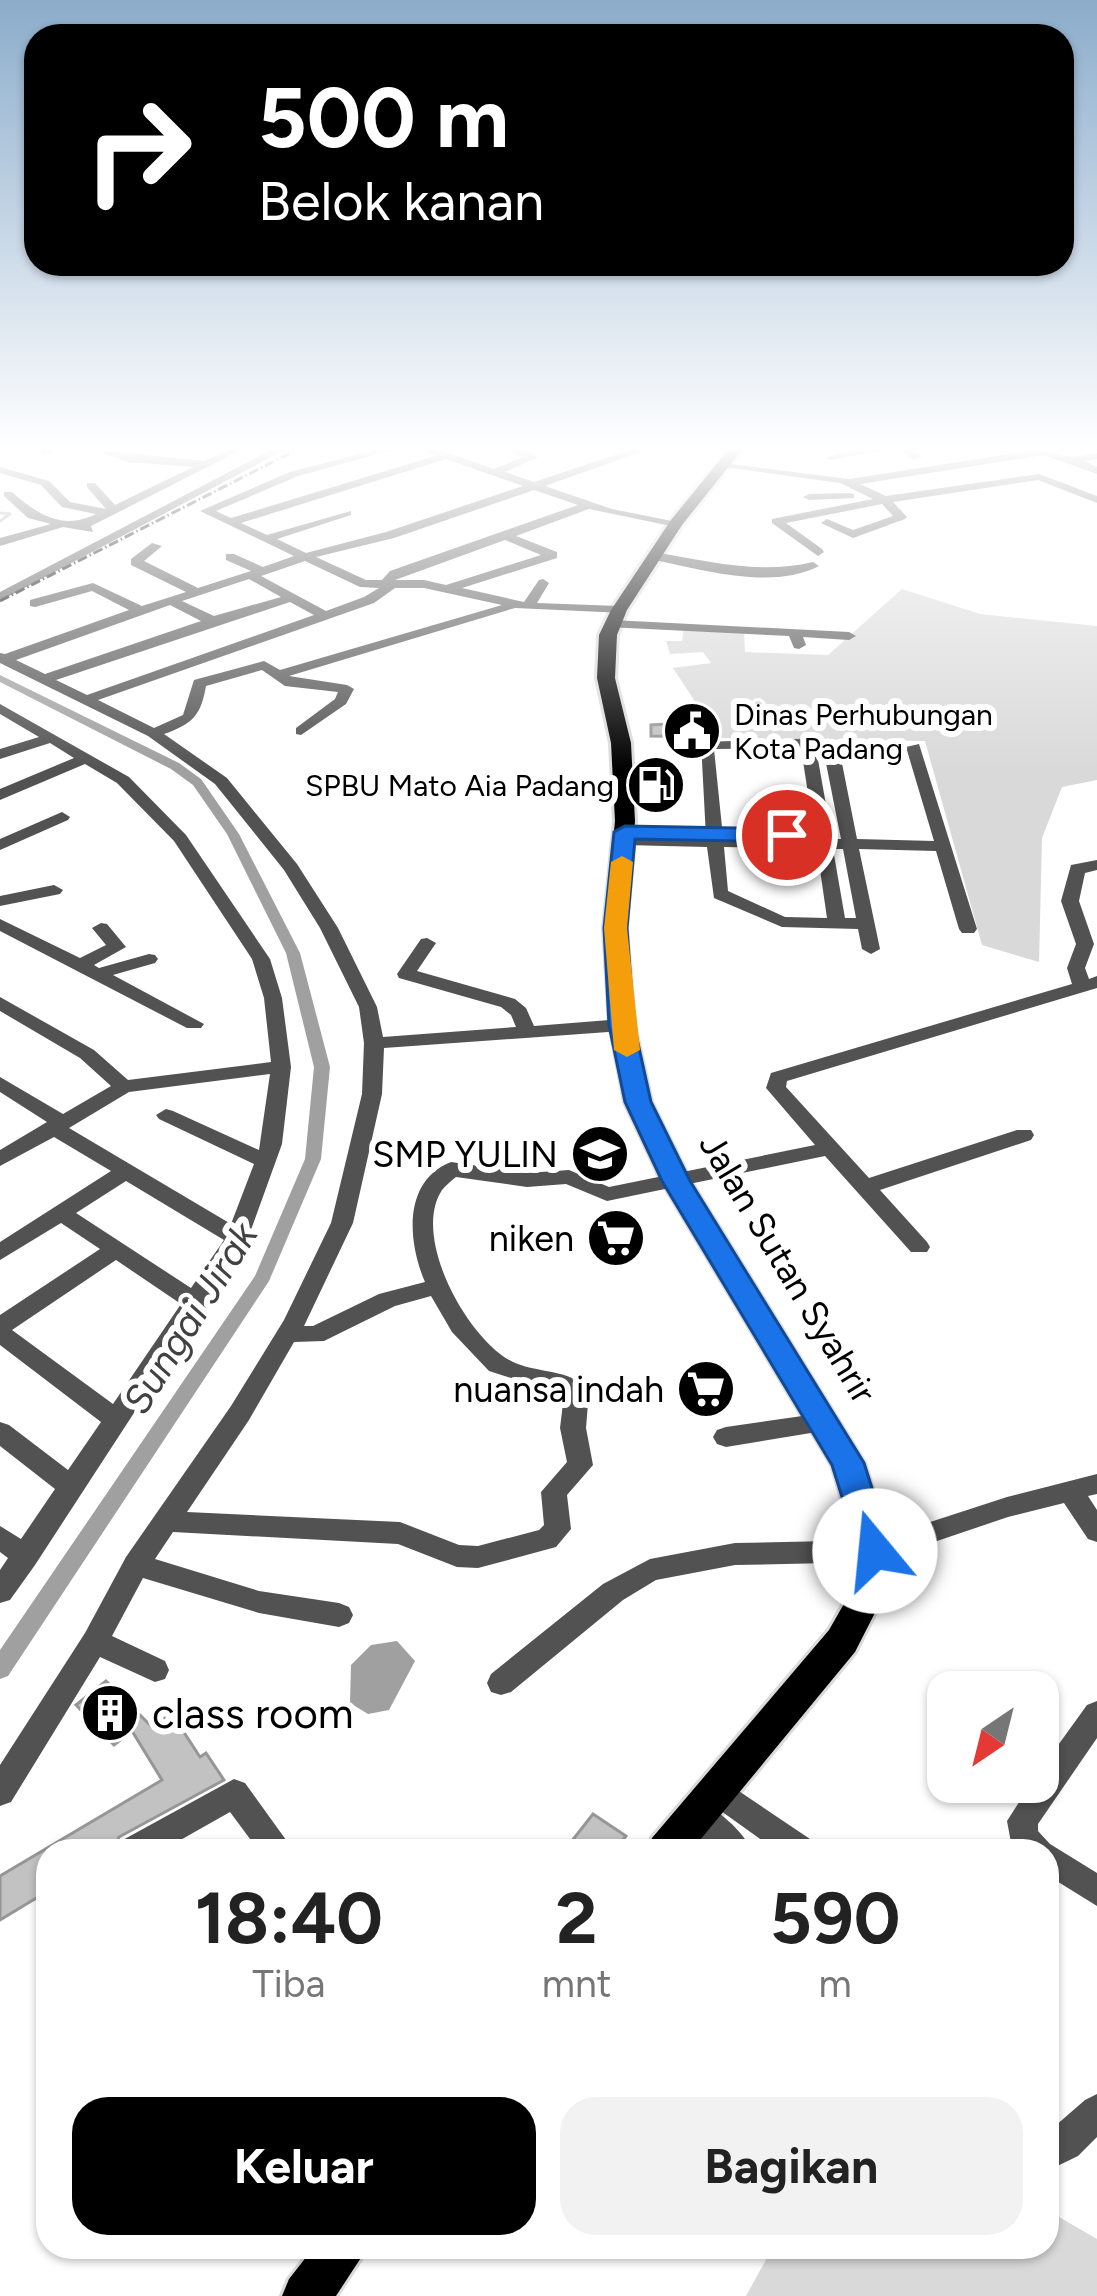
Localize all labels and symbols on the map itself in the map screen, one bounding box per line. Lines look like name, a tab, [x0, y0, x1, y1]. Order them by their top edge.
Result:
place label: Dinas Perhubungan Kota Padang	[734, 696, 993, 767]
public building icon: Dinas Perhubungan Kota Padang	[661, 700, 723, 762]
fuel station icon: SPBU Mato Aia Padang	[625, 754, 687, 816]
place label: SPBU Mato Aia Padang	[305, 767, 614, 804]
pin	[736, 784, 838, 886]
school or university icon: SMP YULIN	[569, 1123, 631, 1185]
street label: Jalan Sutan Syahrir	[691, 1125, 885, 1411]
place label: SMP YULIN	[372, 1133, 558, 1176]
supermarket icon: niken	[585, 1207, 647, 1269]
water label: Sungai Jirak	[113, 1213, 268, 1422]
place label: niken	[489, 1217, 574, 1260]
supermarket icon: nuansa indah	[675, 1358, 737, 1420]
place label: nuansa indah	[453, 1368, 664, 1411]
position arrow	[812, 1488, 938, 1614]
north arrow	[927, 1671, 1059, 1803]
building icon: class room	[79, 1682, 141, 1744]
place label: class room	[152, 1688, 354, 1739]

